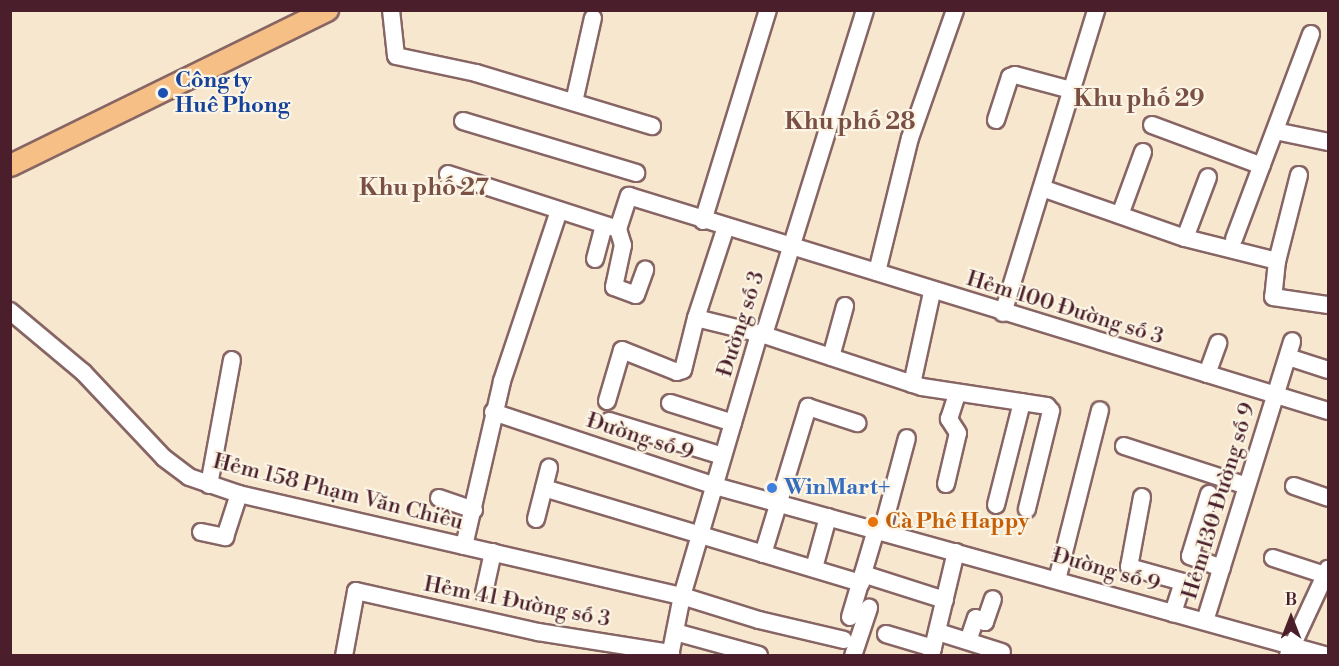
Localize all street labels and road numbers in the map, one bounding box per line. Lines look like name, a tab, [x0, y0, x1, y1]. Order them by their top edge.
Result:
street label: Hẻm 100 Đường số 3	[963, 265, 1167, 351]
street label: Đường số 3	[711, 268, 771, 380]
street label: Hẻm 130 Đường số 9	[1177, 400, 1261, 602]
street label: Đường số 9	[583, 407, 697, 467]
street label: Hẻm 158 Phạm Văn Chiêu	[210, 448, 466, 536]
street label: Đường số 9	[1049, 542, 1163, 598]
street label: Hẻm 41 Đường số 3	[422, 571, 612, 633]

